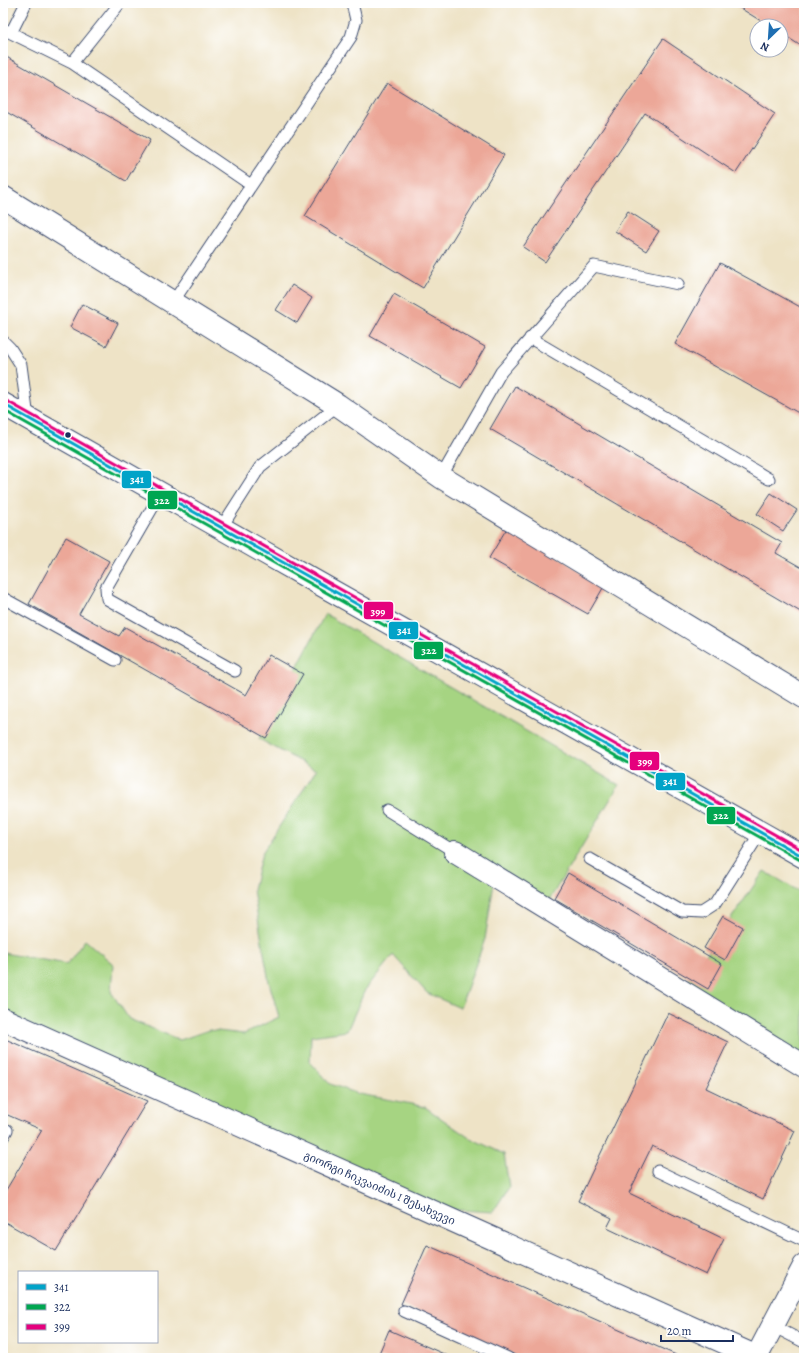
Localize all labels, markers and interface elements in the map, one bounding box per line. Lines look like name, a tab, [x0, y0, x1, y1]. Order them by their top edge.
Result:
north arrow	[749, 18, 789, 58]
text: N	[758, 38, 772, 55]
unlabelled marker	[63, 430, 73, 440]
line badge: 341	[121, 470, 152, 489]
text: 341	[130, 472, 144, 487]
line badge: 322	[147, 490, 178, 510]
text: 322	[154, 493, 170, 508]
line badge: 399	[363, 601, 394, 620]
text: 399	[371, 604, 385, 619]
line badge: 341	[388, 621, 419, 640]
text: 341	[397, 623, 411, 638]
line badge: 322	[413, 641, 444, 660]
text: 322	[421, 643, 437, 658]
line badge: 399	[629, 751, 660, 771]
text: 399	[638, 754, 652, 769]
line badge: 341	[655, 772, 686, 791]
text: 341	[663, 774, 677, 789]
line badge: 322	[706, 806, 736, 825]
text: 322	[713, 808, 729, 823]
street label: გიორგი ჩიკვაიძის I შესახვევი	[302, 1148, 458, 1228]
legend	[18, 1271, 158, 1343]
text: 341	[54, 1279, 69, 1295]
text: 322	[54, 1299, 71, 1315]
scale bar	[661, 1317, 733, 1343]
text: 399	[54, 1319, 70, 1335]
text: 20 m	[667, 1323, 691, 1339]

